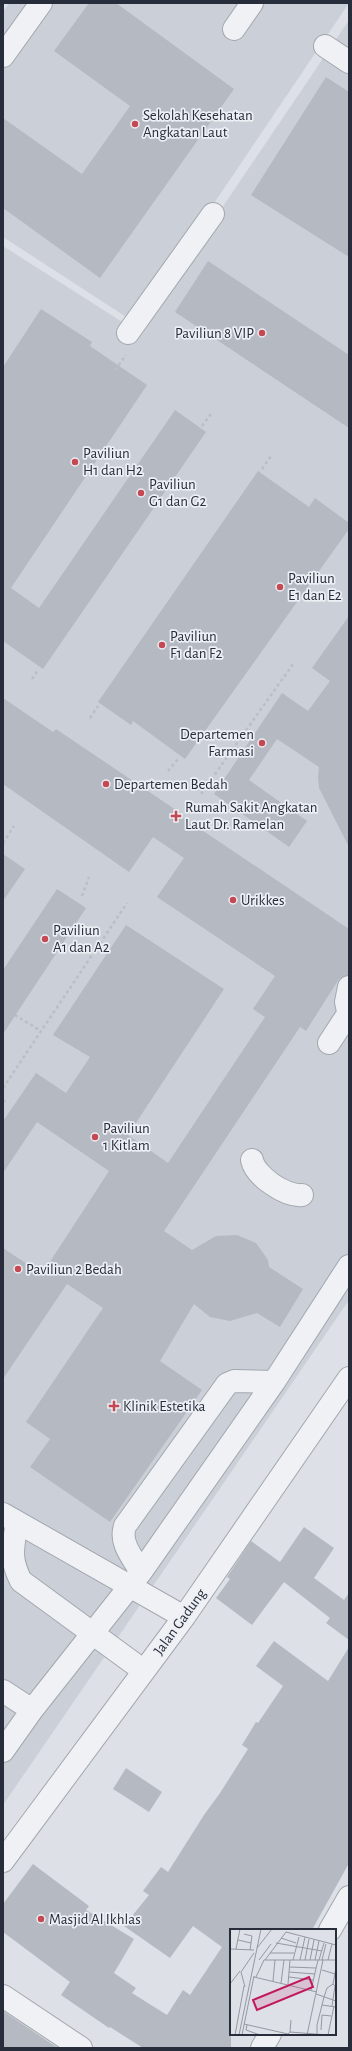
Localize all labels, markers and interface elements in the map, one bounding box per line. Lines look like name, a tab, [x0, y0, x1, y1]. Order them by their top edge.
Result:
place label: Sekolah Kesehatan Angkatan Laut	[143, 108, 253, 140]
marker: Sekolah Kesehatan Angkatan Laut	[130, 119, 140, 129]
place label: Paviliun 8 VIP	[175, 326, 254, 341]
marker: Paviliun 8 VIP	[257, 328, 267, 338]
place label: Paviliun H1 dan H2	[83, 446, 143, 478]
marker: Paviliun H1 dan H2	[70, 457, 80, 467]
place label: Paviliun G1 dan G2	[149, 477, 206, 509]
marker: Paviliun G1 dan G2	[136, 488, 146, 498]
place label: Paviliun E1 dan E2	[288, 571, 342, 603]
marker: Paviliun E1 dan E2	[275, 582, 285, 592]
place label: Paviliun F1 dan F2	[170, 629, 222, 661]
marker: Paviliun F1 dan F2	[157, 640, 167, 650]
place label: Departemen Farmasi	[180, 727, 254, 759]
marker: Departemen Farmasi	[257, 738, 267, 748]
place label: Departemen Bedah	[114, 777, 228, 792]
marker: Departemen Bedah	[101, 779, 111, 789]
place label: Rumah Sakit Angkatan Laut Dr. Ramelan	[185, 800, 318, 832]
marker: Rumah Sakit Angkatan Laut Dr. Ramelan	[170, 810, 182, 822]
place label: Urikkes	[241, 893, 284, 908]
marker: Urikkes	[228, 895, 238, 905]
place label: Paviliun A1 dan A2	[53, 923, 110, 955]
marker: Paviliun A1 dan A2	[40, 934, 50, 944]
place label: Paviliun 1 Kitlam	[103, 1121, 150, 1153]
marker: Paviliun 1 Kitlam	[90, 1132, 100, 1142]
place label: Paviliun 2 Bedah	[26, 1262, 122, 1277]
marker: Paviliun 2 Bedah	[13, 1264, 23, 1274]
place label: Klinik Estetika	[123, 1399, 205, 1414]
marker: Klinik Estetika	[108, 1400, 120, 1412]
street label: Jalan Gadung	[151, 1585, 209, 1658]
place label: Masjid Al Ikhlas	[49, 1912, 141, 1927]
marker: Masjid Al Ikhlas	[36, 1914, 46, 1924]
inset map	[230, 1929, 336, 2035]

